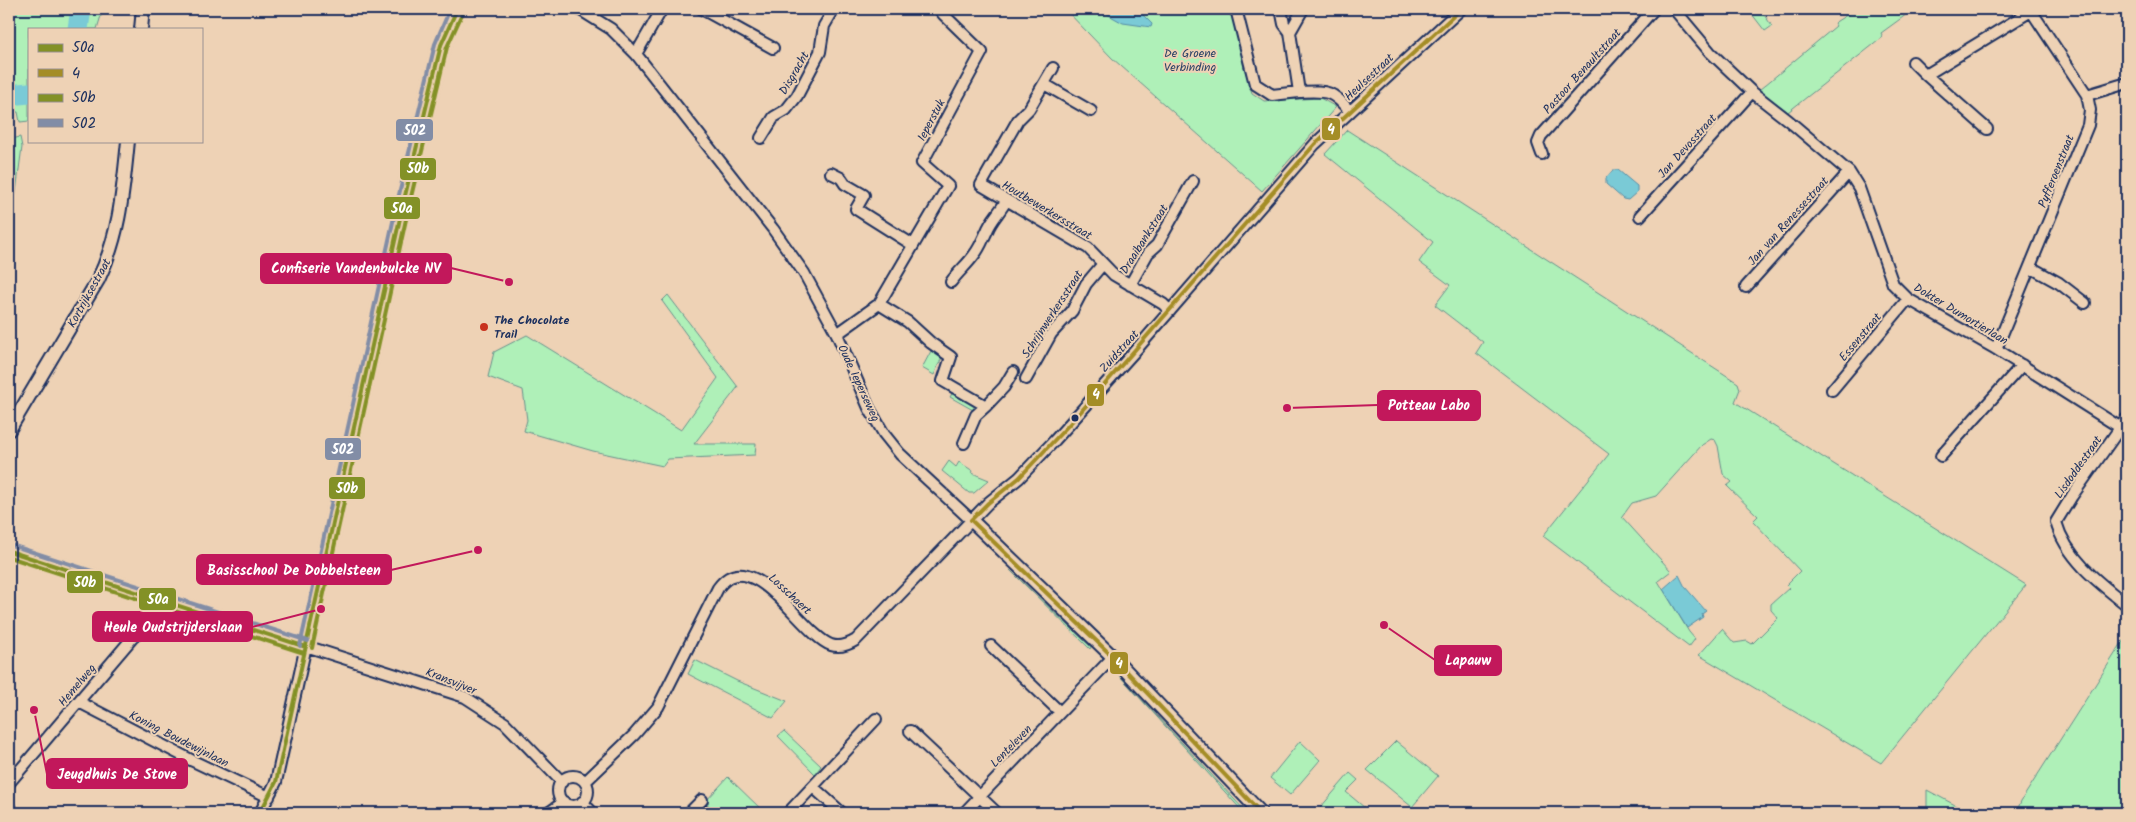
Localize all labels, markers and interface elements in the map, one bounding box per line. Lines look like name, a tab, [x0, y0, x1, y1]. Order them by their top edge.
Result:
street label: Pastoor Benaultstraat	[1539, 24, 1626, 118]
legend	[28, 28, 202, 142]
text: 50a	[72, 36, 95, 60]
park label: De Groene Verbinding	[1164, 44, 1217, 77]
street label: Disgracht	[774, 48, 815, 99]
street label: Heulsestraat	[1340, 49, 1399, 106]
text: 4	[72, 62, 80, 86]
text: 50b	[72, 86, 96, 110]
street label: Ieperstuk	[912, 95, 951, 145]
street label: Jan Devosstraat	[1653, 110, 1722, 183]
text: 502	[72, 112, 96, 136]
line badge: 4	[1321, 117, 1341, 141]
line badge: 502	[395, 118, 434, 142]
text: 4	[1327, 119, 1335, 141]
text: 502	[403, 120, 426, 142]
street label: Pyfferoenstraat	[2033, 131, 2080, 211]
line badge: 50b	[399, 157, 437, 181]
text: 50b	[406, 158, 429, 180]
street label: Jan van Renessestraat	[1743, 172, 1834, 270]
street label: Houtbewerkersstraat	[998, 176, 1096, 245]
line badge: 50a	[383, 196, 421, 220]
text: 50a	[390, 198, 413, 220]
street label: Draaibankstraat	[1115, 200, 1174, 278]
callout: Confiserie Vandenbulcke NV	[261, 254, 451, 283]
street label: Kortrijksestraat	[63, 255, 117, 331]
text: Confiserie Vandenbulcke NV	[271, 258, 442, 280]
street label: Schrijnwerkersstraat	[1017, 266, 1088, 362]
street label: Dokter Dumortierlaan	[1910, 279, 2012, 350]
street label: Essenstraat	[1834, 308, 1887, 366]
place label: The Chocolate Trail	[494, 311, 569, 344]
marker: The Chocolate Trail	[478, 321, 490, 333]
street label: Zuidstraat	[1095, 326, 1144, 377]
street label: Oude Ieperseweg	[832, 341, 885, 425]
line badge: 4	[1086, 383, 1105, 407]
text: 4	[1092, 384, 1100, 406]
callout: Potteau Labo	[1378, 391, 1480, 420]
text: Potteau Labo	[1388, 395, 1471, 417]
unlabelled marker	[1070, 413, 1080, 423]
street label: Lisdoddestraat	[2050, 432, 2107, 503]
line badge: 502	[324, 437, 362, 461]
text: 502	[331, 439, 354, 461]
line badge: 50b	[328, 476, 366, 500]
text: 50b	[335, 478, 358, 500]
callout: Basisschool De Dobbelsteen	[197, 555, 391, 584]
text: Basisschool De Dobbelsteen	[207, 560, 381, 582]
street label: Losschaert	[764, 569, 816, 620]
line badge: 50b	[66, 570, 104, 594]
text: 50b	[73, 572, 96, 594]
line badge: 50a	[138, 587, 177, 611]
text: 50a	[146, 589, 169, 611]
callout: Heule Oudstrijderslaan	[93, 612, 252, 641]
text: Heule Oudstrijderslaan	[104, 617, 243, 639]
callout: Lapauw	[1435, 646, 1501, 675]
text: Lapauw	[1445, 650, 1492, 672]
line badge: 4	[1109, 651, 1129, 675]
text: 4	[1115, 653, 1123, 675]
street label: Hemelweg	[54, 660, 101, 711]
street label: Kransvijver	[422, 663, 480, 701]
street label: Koning Boudewijnlaan	[125, 706, 232, 773]
street label: Lenteleven	[986, 720, 1037, 772]
callout: Jeugdhuis De Stove	[47, 759, 187, 788]
text: Jeugdhuis De Stove	[57, 764, 177, 786]

